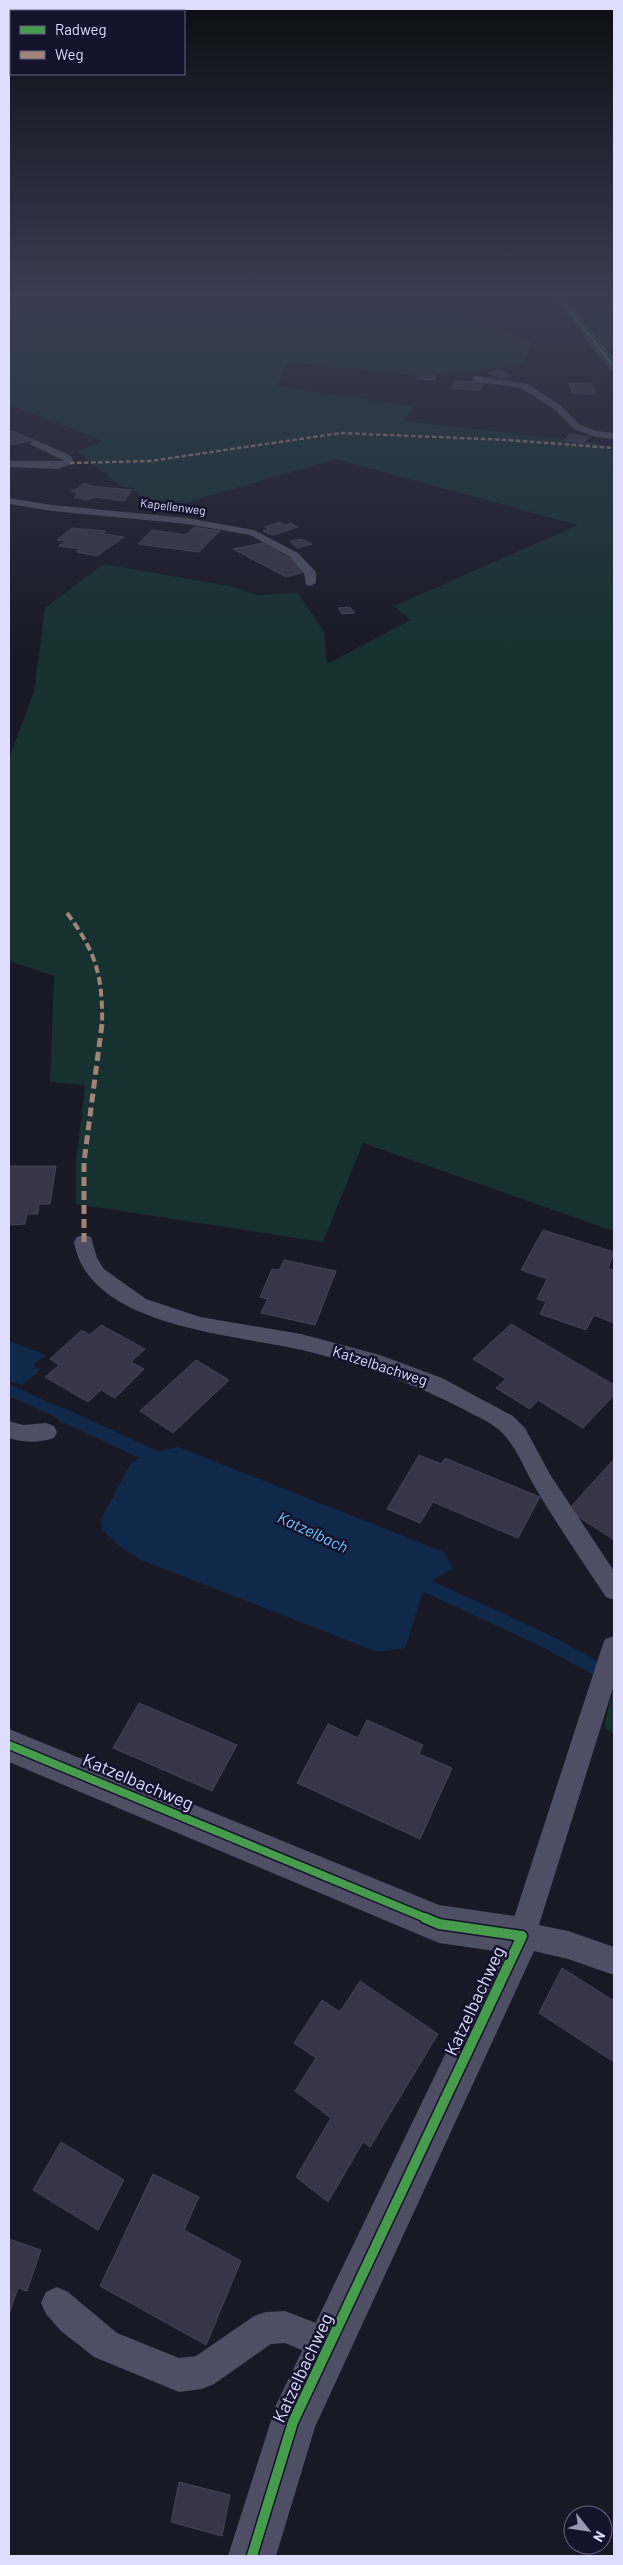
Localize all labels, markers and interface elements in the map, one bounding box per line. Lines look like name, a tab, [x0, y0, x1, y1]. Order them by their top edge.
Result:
legend	[10, 10, 185, 75]
text: Radweg	[55, 20, 107, 38]
text: Weg	[55, 45, 83, 63]
street label: Kapellenweg	[140, 495, 207, 517]
street label: Katzelbachweg	[331, 1341, 430, 1389]
water label: Katzelbach	[275, 1507, 351, 1556]
street label: Katzelbachweg	[80, 1748, 197, 1814]
street label: Katzelbachweg	[439, 1942, 509, 2059]
street label: Katzelbachweg	[267, 2309, 337, 2426]
north arrow	[563, 2505, 613, 2555]
text: N	[590, 2528, 609, 2545]

